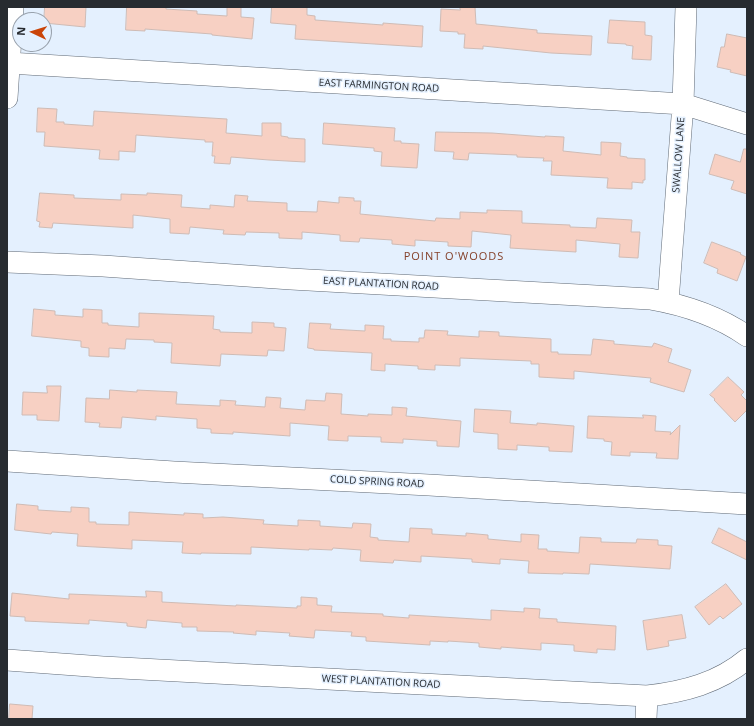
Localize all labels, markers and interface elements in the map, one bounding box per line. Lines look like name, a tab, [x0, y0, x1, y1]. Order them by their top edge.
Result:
north arrow	[12, 12, 52, 52]
text: N	[13, 26, 28, 36]
street label: EAST FARMINGTON ROAD	[318, 77, 440, 95]
street label: SWALLOW LANE	[670, 117, 688, 193]
district label: POINT O'WOODS	[404, 250, 504, 264]
street label: EAST PLANTATION ROAD	[323, 275, 439, 293]
street label: COLD SPRING ROAD	[329, 474, 425, 490]
street label: WEST PLANTATION ROAD	[321, 673, 441, 691]

